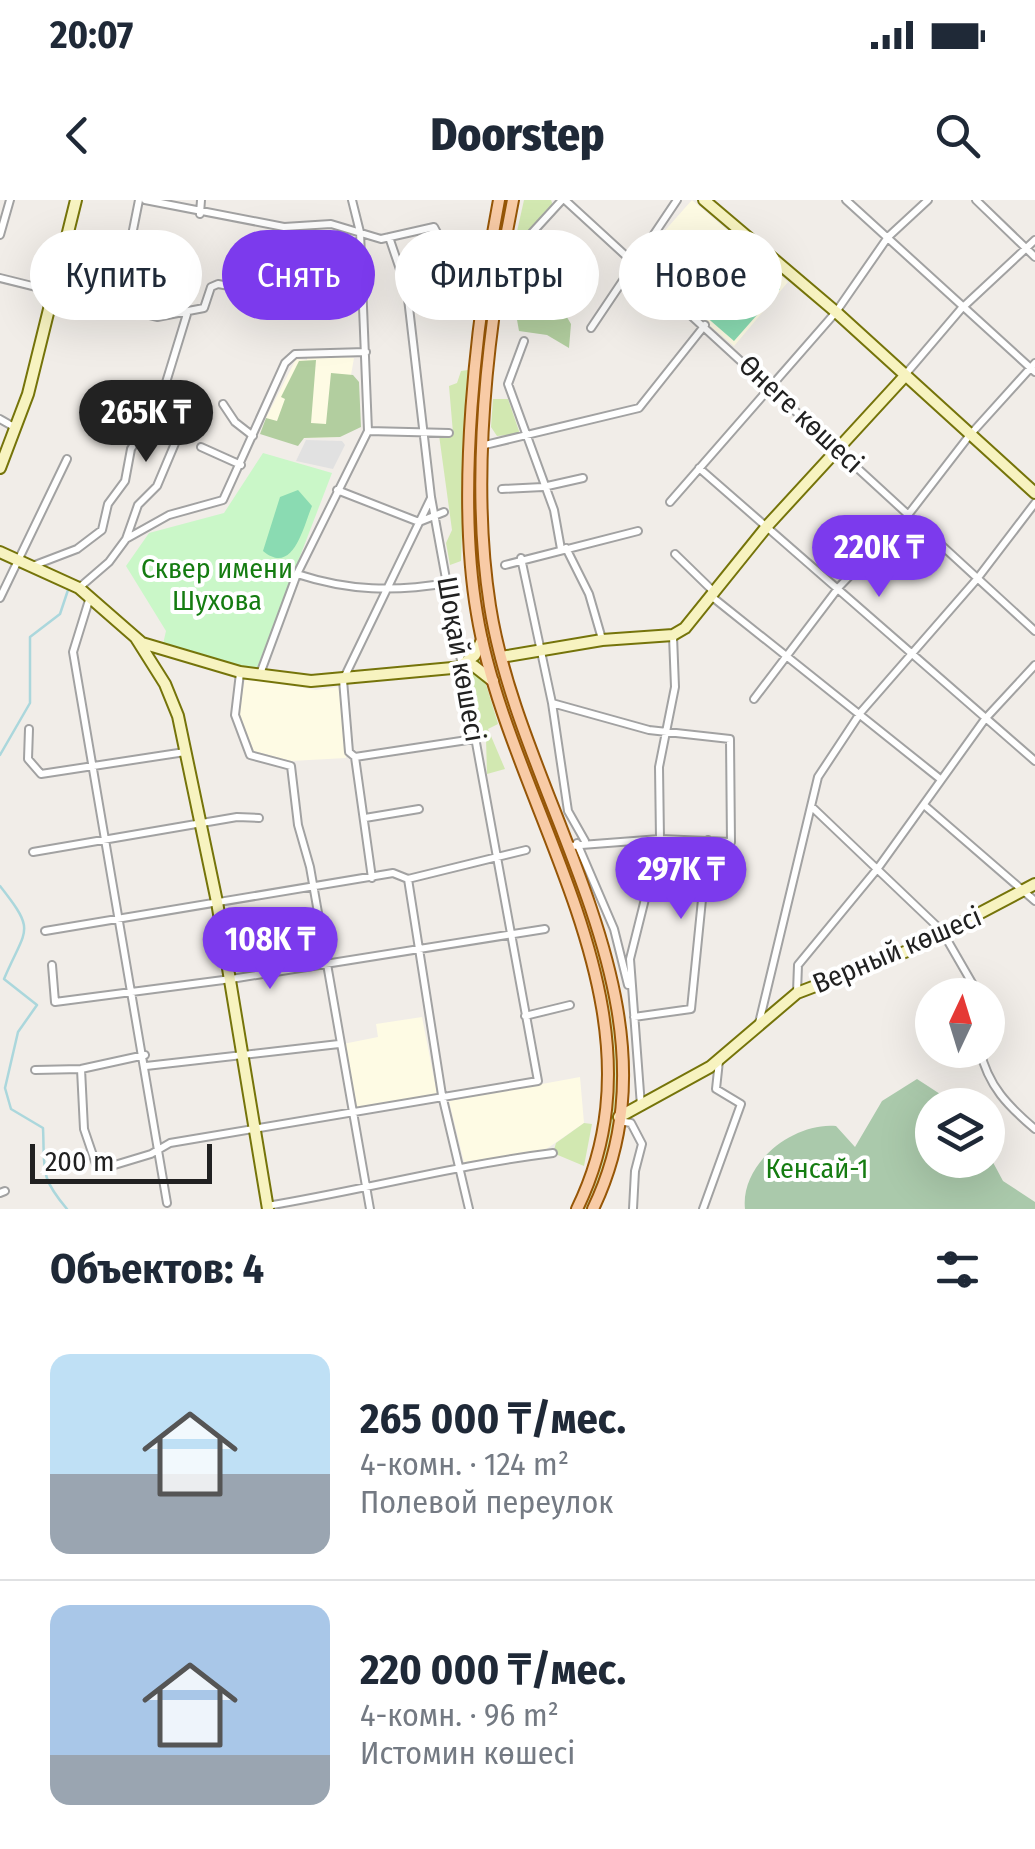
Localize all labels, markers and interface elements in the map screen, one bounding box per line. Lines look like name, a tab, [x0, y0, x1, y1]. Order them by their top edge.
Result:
text: 20:07	[50, 12, 133, 58]
icon: back	[50, 108, 105, 163]
text: Doorstep	[430, 108, 605, 162]
icon: search	[930, 108, 985, 163]
chip: Купить	[30, 230, 202, 320]
chip: Снять	[222, 230, 375, 320]
chip: Фильтры	[395, 230, 599, 320]
chip: Новое	[619, 230, 782, 320]
street label: Өнеге көшесі	[732, 348, 870, 480]
pin: 265K ₸	[65, 380, 227, 465]
text: 265K ₸	[101, 393, 191, 431]
pin: 220K ₸	[798, 515, 960, 600]
text: 220K ₸	[834, 528, 924, 566]
park label: Сквер имени Шухова	[141, 552, 293, 617]
street label: Шоқай көшесі	[430, 574, 492, 744]
pin: 297K ₸	[600, 837, 762, 922]
text: 297K ₸	[637, 850, 725, 888]
street label: Верный көшесі	[808, 900, 986, 1000]
pin: 108K ₸	[189, 907, 351, 992]
text: 108K ₸	[225, 920, 315, 958]
north arrow	[915, 978, 1005, 1068]
map controls	[915, 978, 1005, 1178]
button: layers	[915, 1088, 1005, 1178]
scale bar	[30, 1139, 212, 1184]
text: 200 m	[45, 1145, 115, 1178]
park label: Кенсай-1	[765, 1152, 869, 1185]
icon: filters	[930, 1242, 985, 1297]
text: Объектов: 4	[50, 1244, 264, 1294]
icon: home	[130, 1394, 250, 1514]
text: 265 000 ₸/мес.	[360, 1394, 626, 1444]
text: 4-комн. · 124 m²	[360, 1445, 569, 1483]
text: Полевой переулок	[360, 1483, 613, 1521]
icon: home	[130, 1645, 250, 1765]
text: 220 000 ₸/мес.	[360, 1645, 626, 1695]
text: 4-комн. · 96 m²	[360, 1696, 559, 1734]
text: Истомин көшесі	[360, 1734, 575, 1772]

